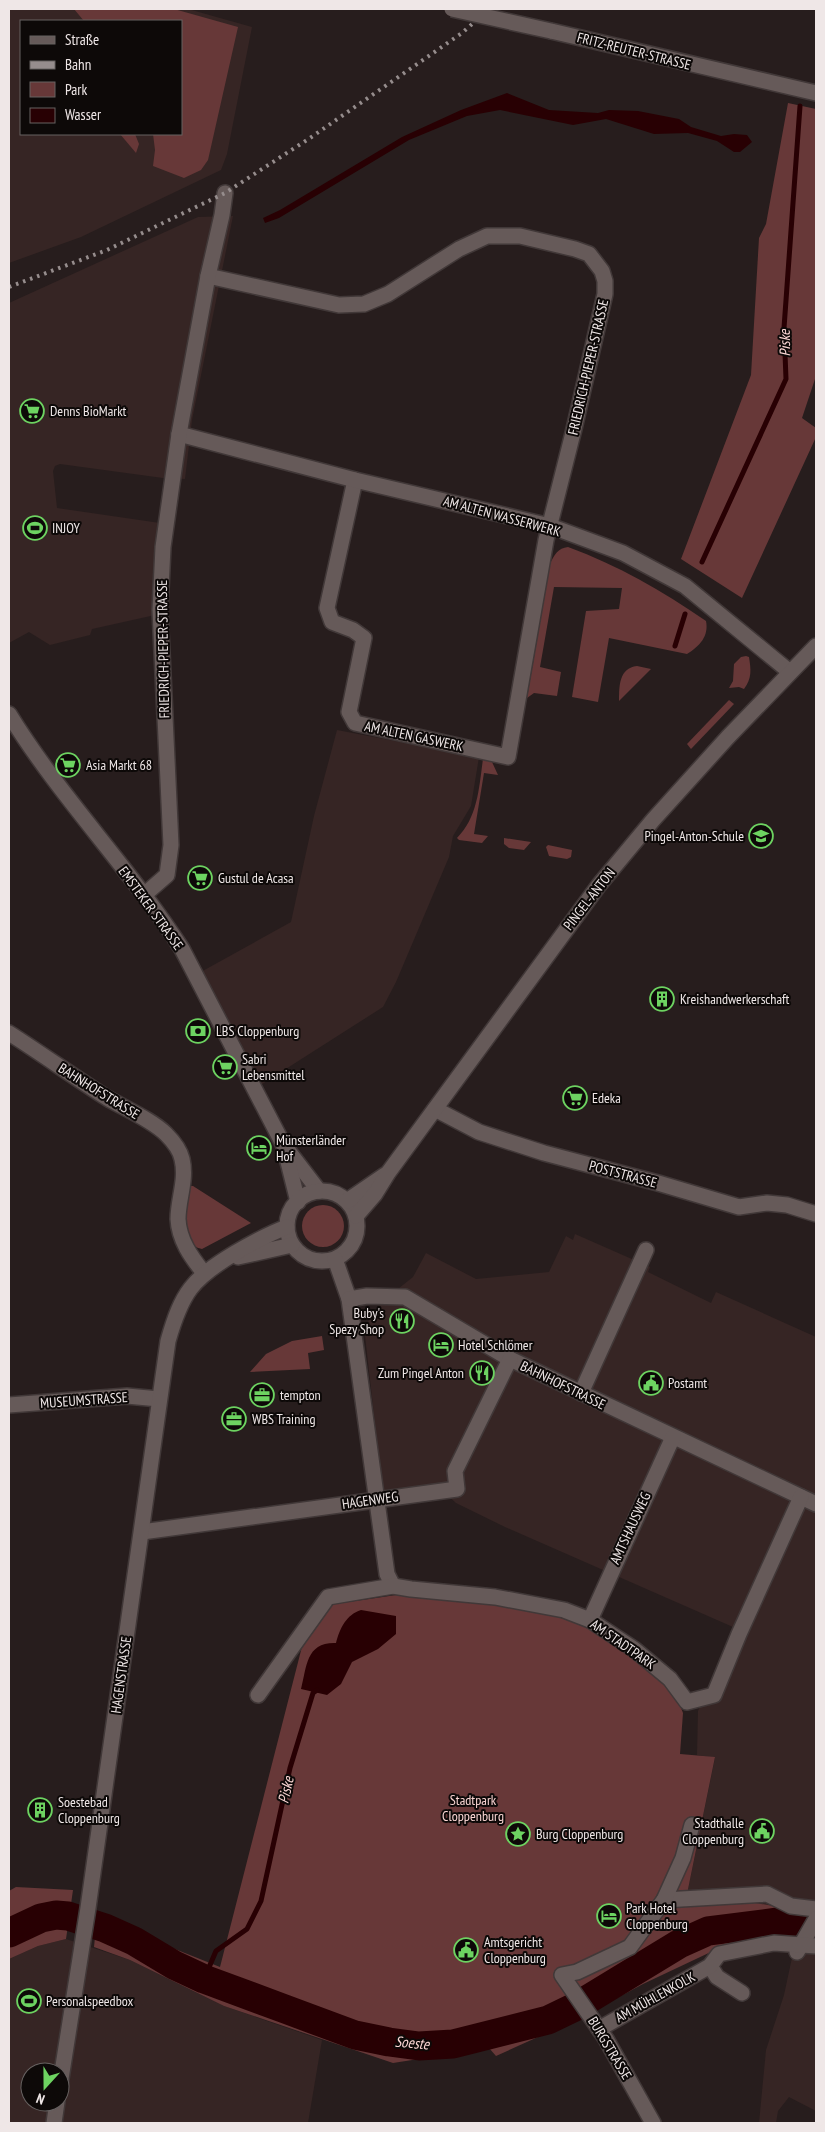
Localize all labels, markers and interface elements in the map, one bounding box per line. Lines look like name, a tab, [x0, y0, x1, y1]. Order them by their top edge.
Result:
legend	[20, 20, 182, 135]
street label: FRITZ-REUTER-STRASSE	[575, 28, 693, 74]
text: Straße	[65, 30, 99, 49]
text: Bahn	[65, 55, 91, 74]
text: Park	[65, 80, 87, 99]
text: Wasser	[65, 105, 102, 124]
street label: FRIEDRICH-PIEPER-STRASSE	[564, 297, 612, 437]
water label: Piske	[775, 329, 794, 357]
supermarket icon: Denns BioMarkt	[19, 398, 45, 424]
place label: Denns BioMarkt	[50, 402, 127, 420]
street label: AM ALTEN WASSERWERK	[441, 492, 563, 540]
sports icon: INJOY	[22, 515, 48, 541]
place label: INJOY	[52, 519, 80, 537]
street label: FRIEDRICH-PIEPER-STRASSE	[153, 580, 173, 718]
street label: AM ALTEN GASWERK	[363, 717, 465, 755]
supermarket icon: Asia Markt 68	[55, 752, 81, 778]
place label: Asia Markt 68	[86, 756, 152, 774]
school or university icon: Pingel-Anton-Schule	[748, 823, 774, 849]
place label: Pingel-Anton-Schule	[644, 827, 744, 845]
street label: EMSTEKER STRASSE	[115, 863, 187, 953]
street label: PINGEL-ANTON	[559, 864, 619, 934]
supermarket icon: Gustul de Acasa	[187, 865, 213, 891]
place label: Gustul de Acasa	[218, 869, 294, 887]
building icon: Kreishandwerkerschaft	[649, 986, 675, 1012]
place label: Kreishandwerkerschaft	[680, 990, 790, 1008]
bank icon: LBS Cloppenburg	[185, 1018, 211, 1044]
place label: LBS Cloppenburg	[216, 1022, 299, 1040]
place label: Sabri Lebensmittel	[242, 1050, 305, 1084]
supermarket icon: Sabri Lebensmittel	[212, 1054, 238, 1080]
street label: BAHNHOFSTRASSE	[55, 1059, 143, 1123]
supermarket icon: Edeka	[562, 1085, 588, 1111]
place label: Edeka	[592, 1089, 621, 1107]
place label: Münsterländer Hof	[276, 1131, 346, 1165]
hotel icon: Münsterländer Hof	[246, 1135, 272, 1161]
street label: POSTSTRASSE	[587, 1156, 659, 1192]
place label: Buby's Spezy Shop	[329, 1304, 384, 1338]
restaurant icon: Buby's Spezy Shop	[389, 1308, 415, 1334]
hotel icon: Hotel Schlömer	[428, 1332, 454, 1358]
place label: Hotel Schlömer	[458, 1336, 533, 1354]
street label: BAHNHOFSTRASSE	[517, 1357, 609, 1413]
restaurant icon: Zum Pingel Anton	[469, 1360, 495, 1386]
place label: Zum Pingel Anton	[378, 1364, 464, 1382]
public building icon: Postamt	[638, 1370, 664, 1396]
place label: Postamt	[668, 1374, 707, 1392]
office icon: tempton	[249, 1382, 275, 1408]
place label: tempton	[280, 1386, 321, 1404]
street label: MUSEUMSTRASSE	[40, 1388, 128, 1412]
office icon: WBS Training	[221, 1406, 247, 1432]
place label: WBS Training	[252, 1410, 316, 1428]
street label: HAGENWEG	[341, 1487, 399, 1513]
street label: AMTSHAUSWEG	[605, 1489, 655, 1567]
street label: AM STADTPARK	[587, 1615, 659, 1673]
street label: HAGENSTRASSE	[107, 1635, 135, 1715]
water label: Piske	[273, 1774, 298, 1805]
park label: Stadtpark Cloppenburg	[442, 1791, 504, 1825]
place label: Soestebad Cloppenburg	[58, 1793, 120, 1827]
building icon: Soestebad Cloppenburg	[27, 1797, 53, 1823]
place label: Stadthalle Cloppenburg	[682, 1814, 744, 1848]
public building icon: Stadthalle Cloppenburg	[749, 1818, 775, 1844]
place icon: Burg Cloppenburg	[505, 1821, 531, 1847]
place label: Burg Cloppenburg	[536, 1825, 623, 1843]
place label: Park Hotel Cloppenburg	[626, 1899, 688, 1933]
hotel icon: Park Hotel Cloppenburg	[596, 1903, 622, 1929]
place label: Amtsgericht Cloppenburg	[484, 1933, 546, 1967]
public building icon: Amtsgericht Cloppenburg	[453, 1937, 479, 1963]
street label: AM MÜHLENKOLK	[612, 1968, 698, 2026]
sports icon: Personalspeedbox	[16, 1988, 42, 2014]
place label: Personalspeedbox	[46, 1992, 134, 2010]
street label: BURGSTRASSE	[584, 2013, 636, 2083]
water label: Soeste	[394, 2032, 431, 2054]
north arrow	[20, 2062, 70, 2112]
text: N	[34, 2089, 47, 2109]

